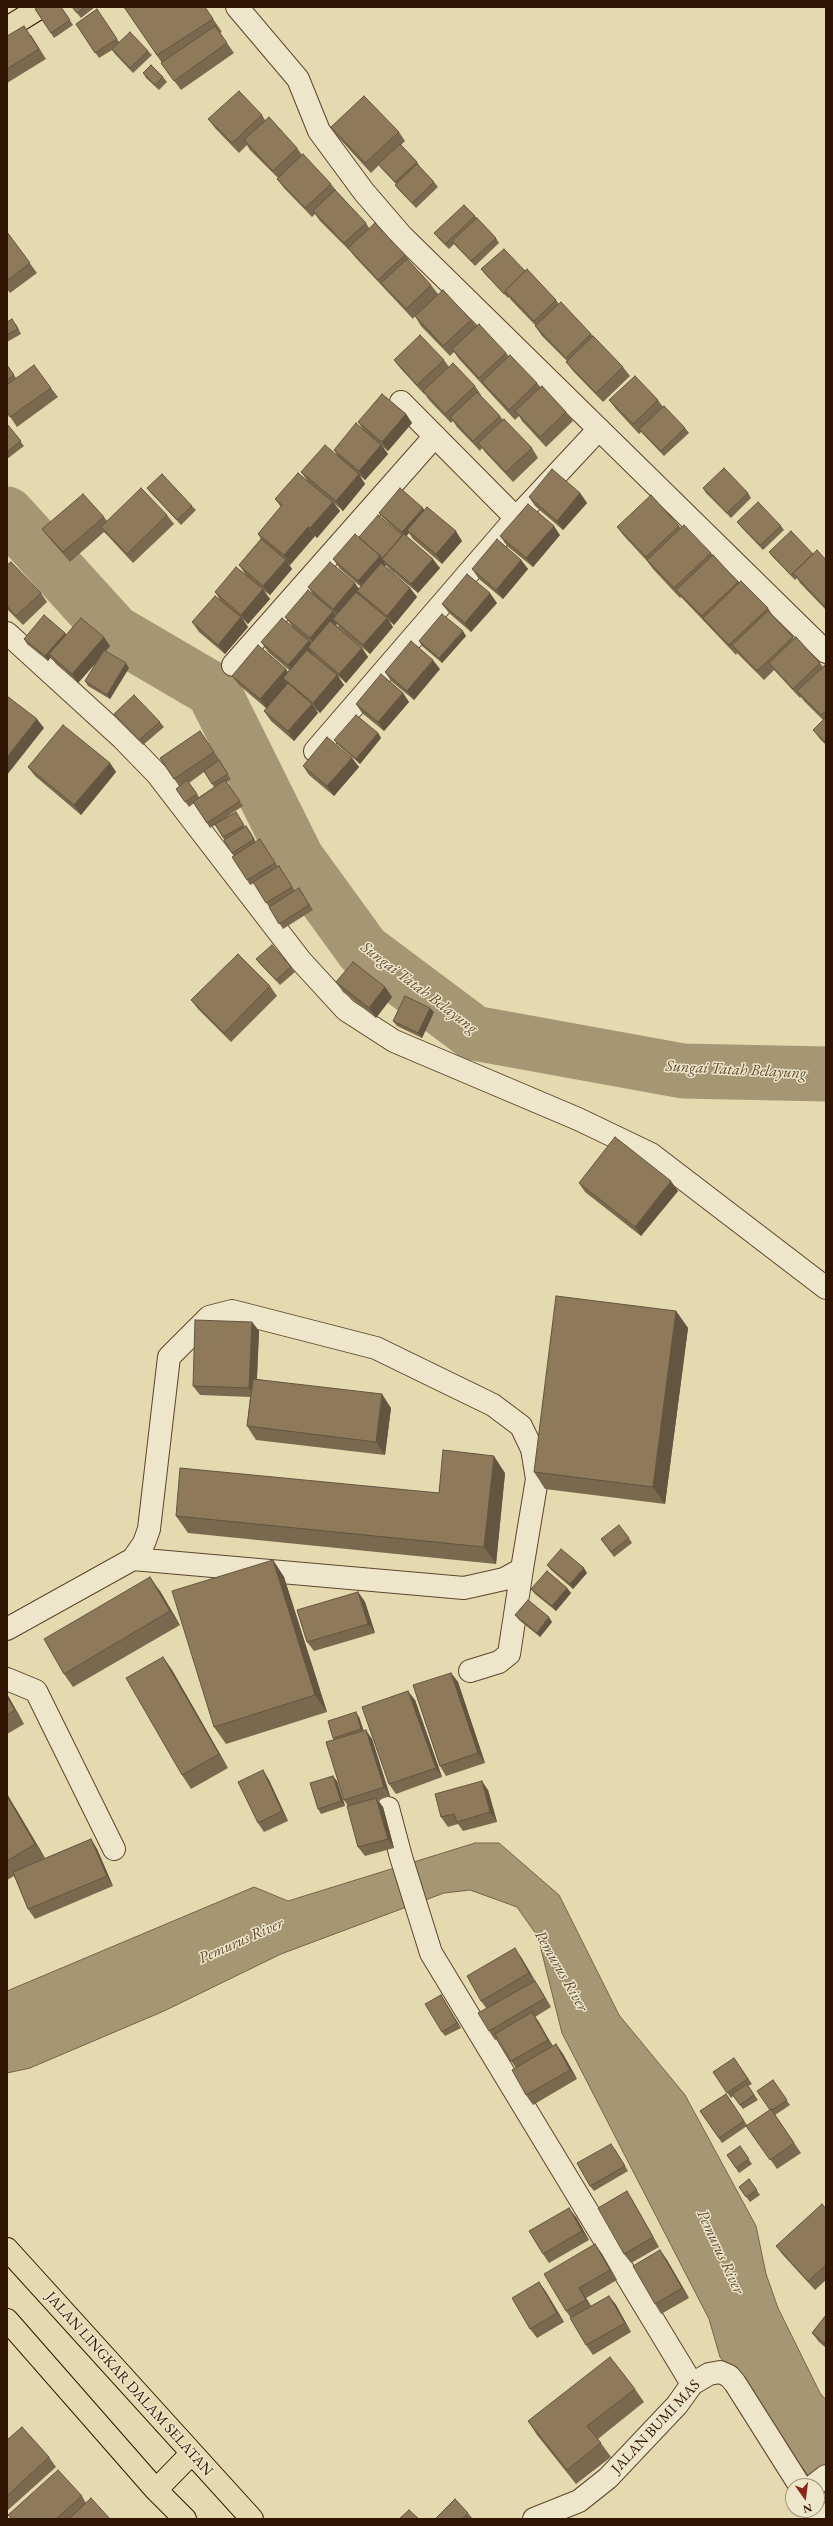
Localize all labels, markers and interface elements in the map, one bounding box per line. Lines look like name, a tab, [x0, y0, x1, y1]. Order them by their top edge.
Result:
water label: Sungai Tatah Belayung	[357, 938, 481, 1038]
water label: Sungai Tatah Belayung	[665, 1057, 807, 1083]
water label: Pemurus River	[196, 1914, 286, 1968]
water label: Pemurus River	[530, 1927, 592, 2015]
water label: Pemurus River	[692, 2207, 748, 2297]
street label: JALAN LINGKAR DALAM SELATAN	[41, 2288, 217, 2480]
street label: JALAN BUMI MAS	[608, 2376, 704, 2478]
north arrow	[785, 2478, 825, 2518]
text: N	[802, 2501, 814, 2517]

